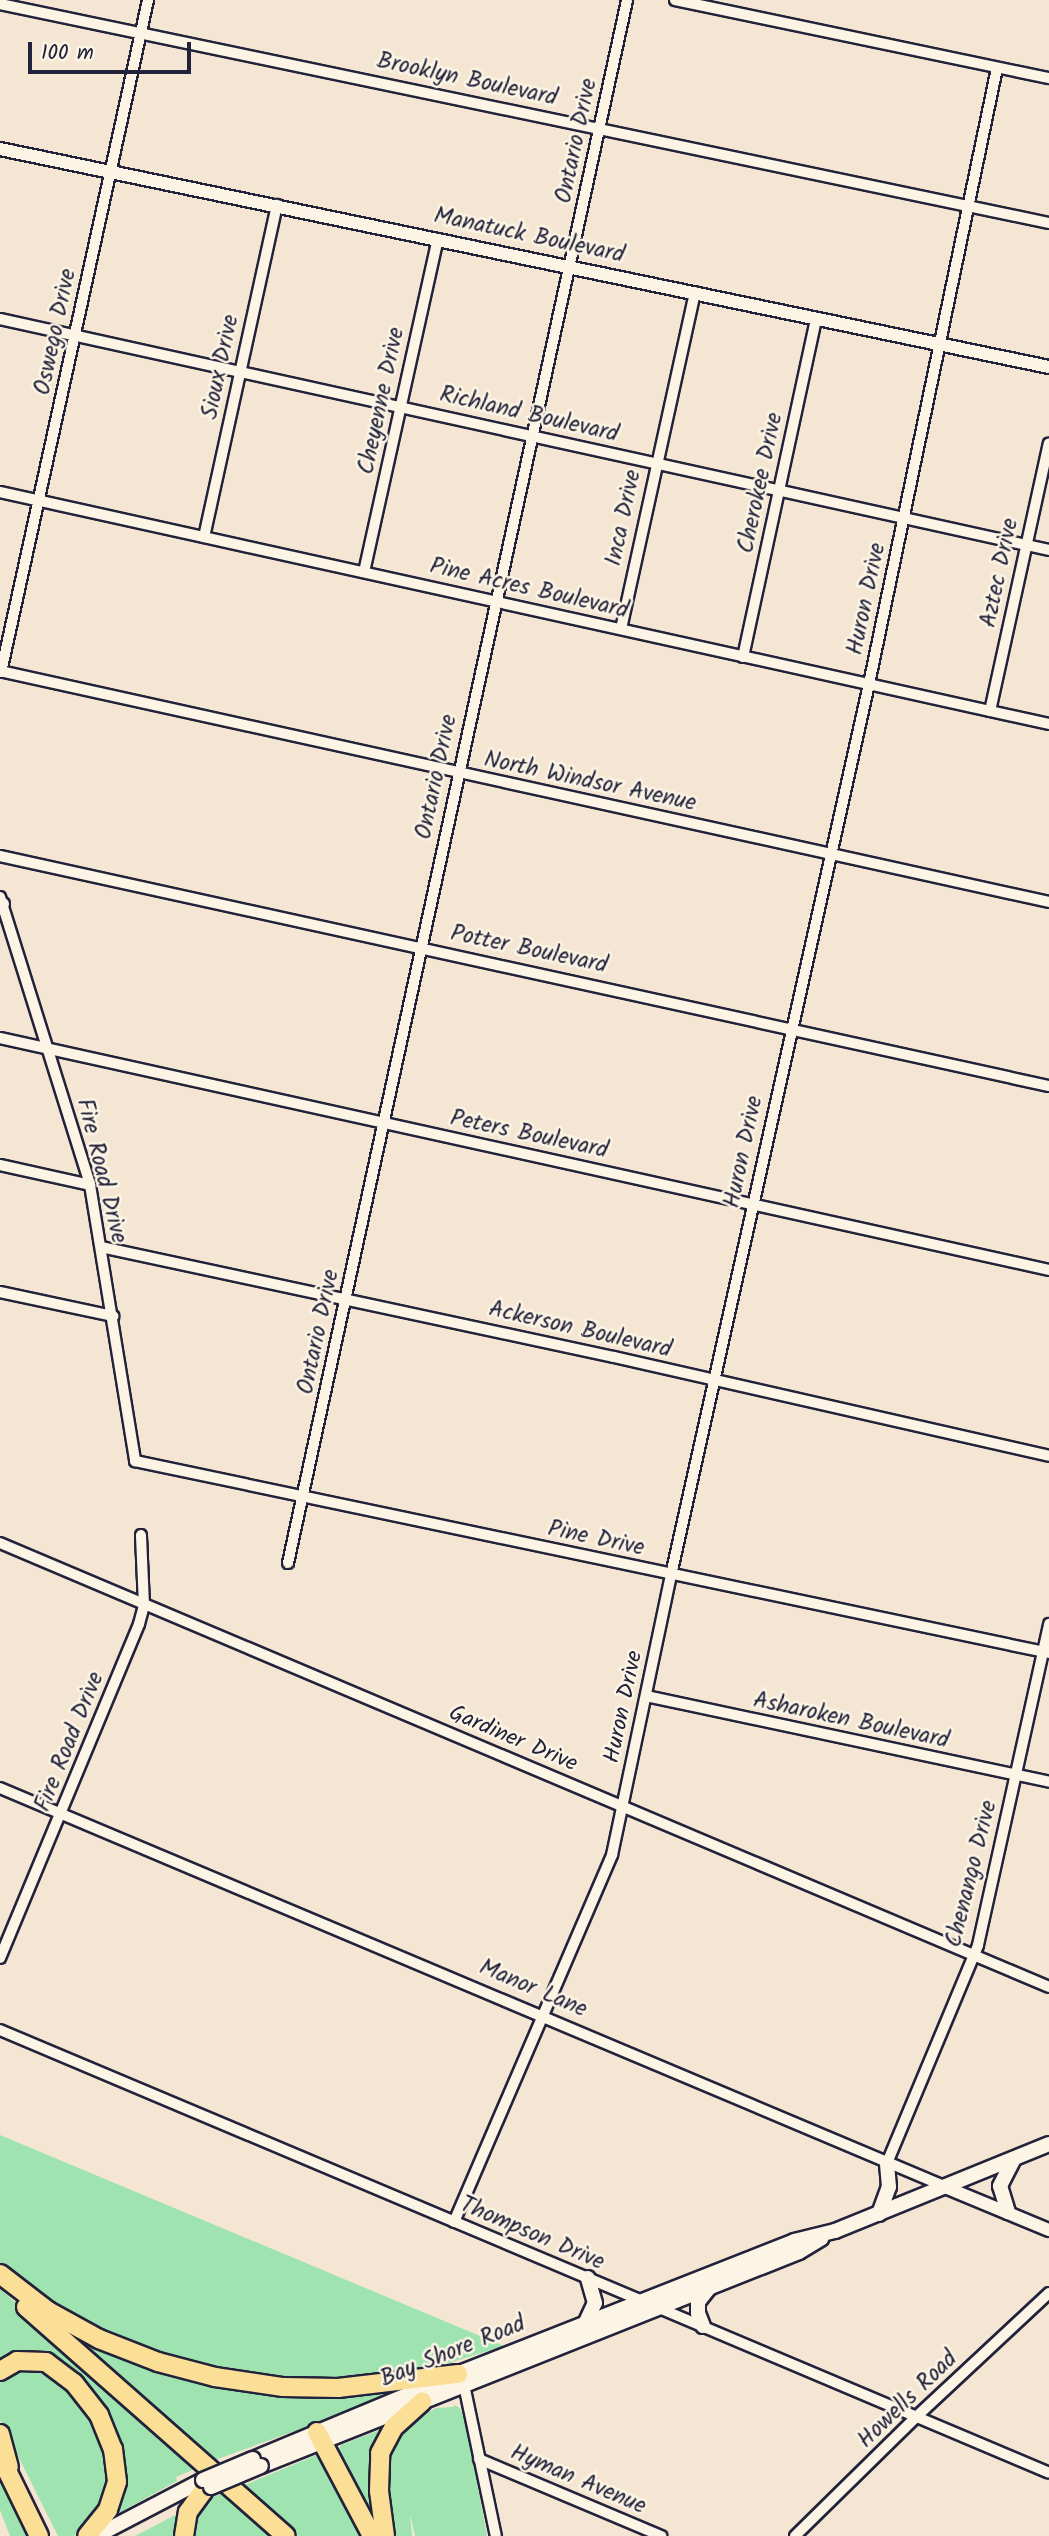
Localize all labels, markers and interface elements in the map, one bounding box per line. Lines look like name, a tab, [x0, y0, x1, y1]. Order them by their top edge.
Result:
scale bar	[32, 28, 194, 72]
text: 100 m	[41, 37, 94, 70]
street label: Brooklyn Boulevard	[374, 47, 560, 113]
street label: Ontario Drive	[550, 76, 604, 206]
street label: Manatuck Boulevard	[431, 202, 627, 270]
street label: Oswego Drive	[29, 266, 83, 398]
street label: Sioux Drive	[196, 312, 246, 422]
street label: Cheyenne Drive	[353, 325, 411, 477]
street label: Richland Boulevard	[437, 381, 621, 449]
street label: Cherokee Drive	[733, 410, 789, 556]
street label: Inca Drive	[600, 467, 648, 569]
street label: Aztec Drive	[975, 516, 1025, 630]
street label: Huron Drive	[842, 540, 892, 658]
street label: Pine Acres Boulevard	[427, 553, 631, 625]
street label: Ontario Drive	[410, 712, 464, 842]
street label: North Windsor Avenue	[481, 746, 699, 818]
street label: Potter Boulevard	[448, 920, 610, 980]
street label: Huron Drive	[719, 1093, 769, 1211]
street label: Fire Road Drive	[70, 1096, 132, 1246]
street label: Peters Boulevard	[448, 1105, 610, 1165]
street label: Ontario Drive	[292, 1267, 346, 1397]
street label: Ackerson Boulevard	[486, 1296, 674, 1364]
street label: Pine Drive	[545, 1515, 647, 1563]
street label: Huron Drive	[599, 1648, 649, 1766]
street label: Fire Road Drive	[29, 1668, 111, 1816]
street label: Asharoken Boulevard	[751, 1687, 951, 1755]
street label: Gardiner Drive	[445, 1700, 581, 1778]
street label: Chenango Drive	[940, 1798, 1004, 1950]
street label: Manor Lane	[475, 1954, 591, 2024]
street label: Thompson Drive	[456, 2191, 608, 2277]
street label: Bay Shore Road	[377, 2310, 529, 2394]
street label: Howells Road	[852, 2346, 964, 2454]
street label: Hyman Avenue	[506, 2439, 650, 2521]

